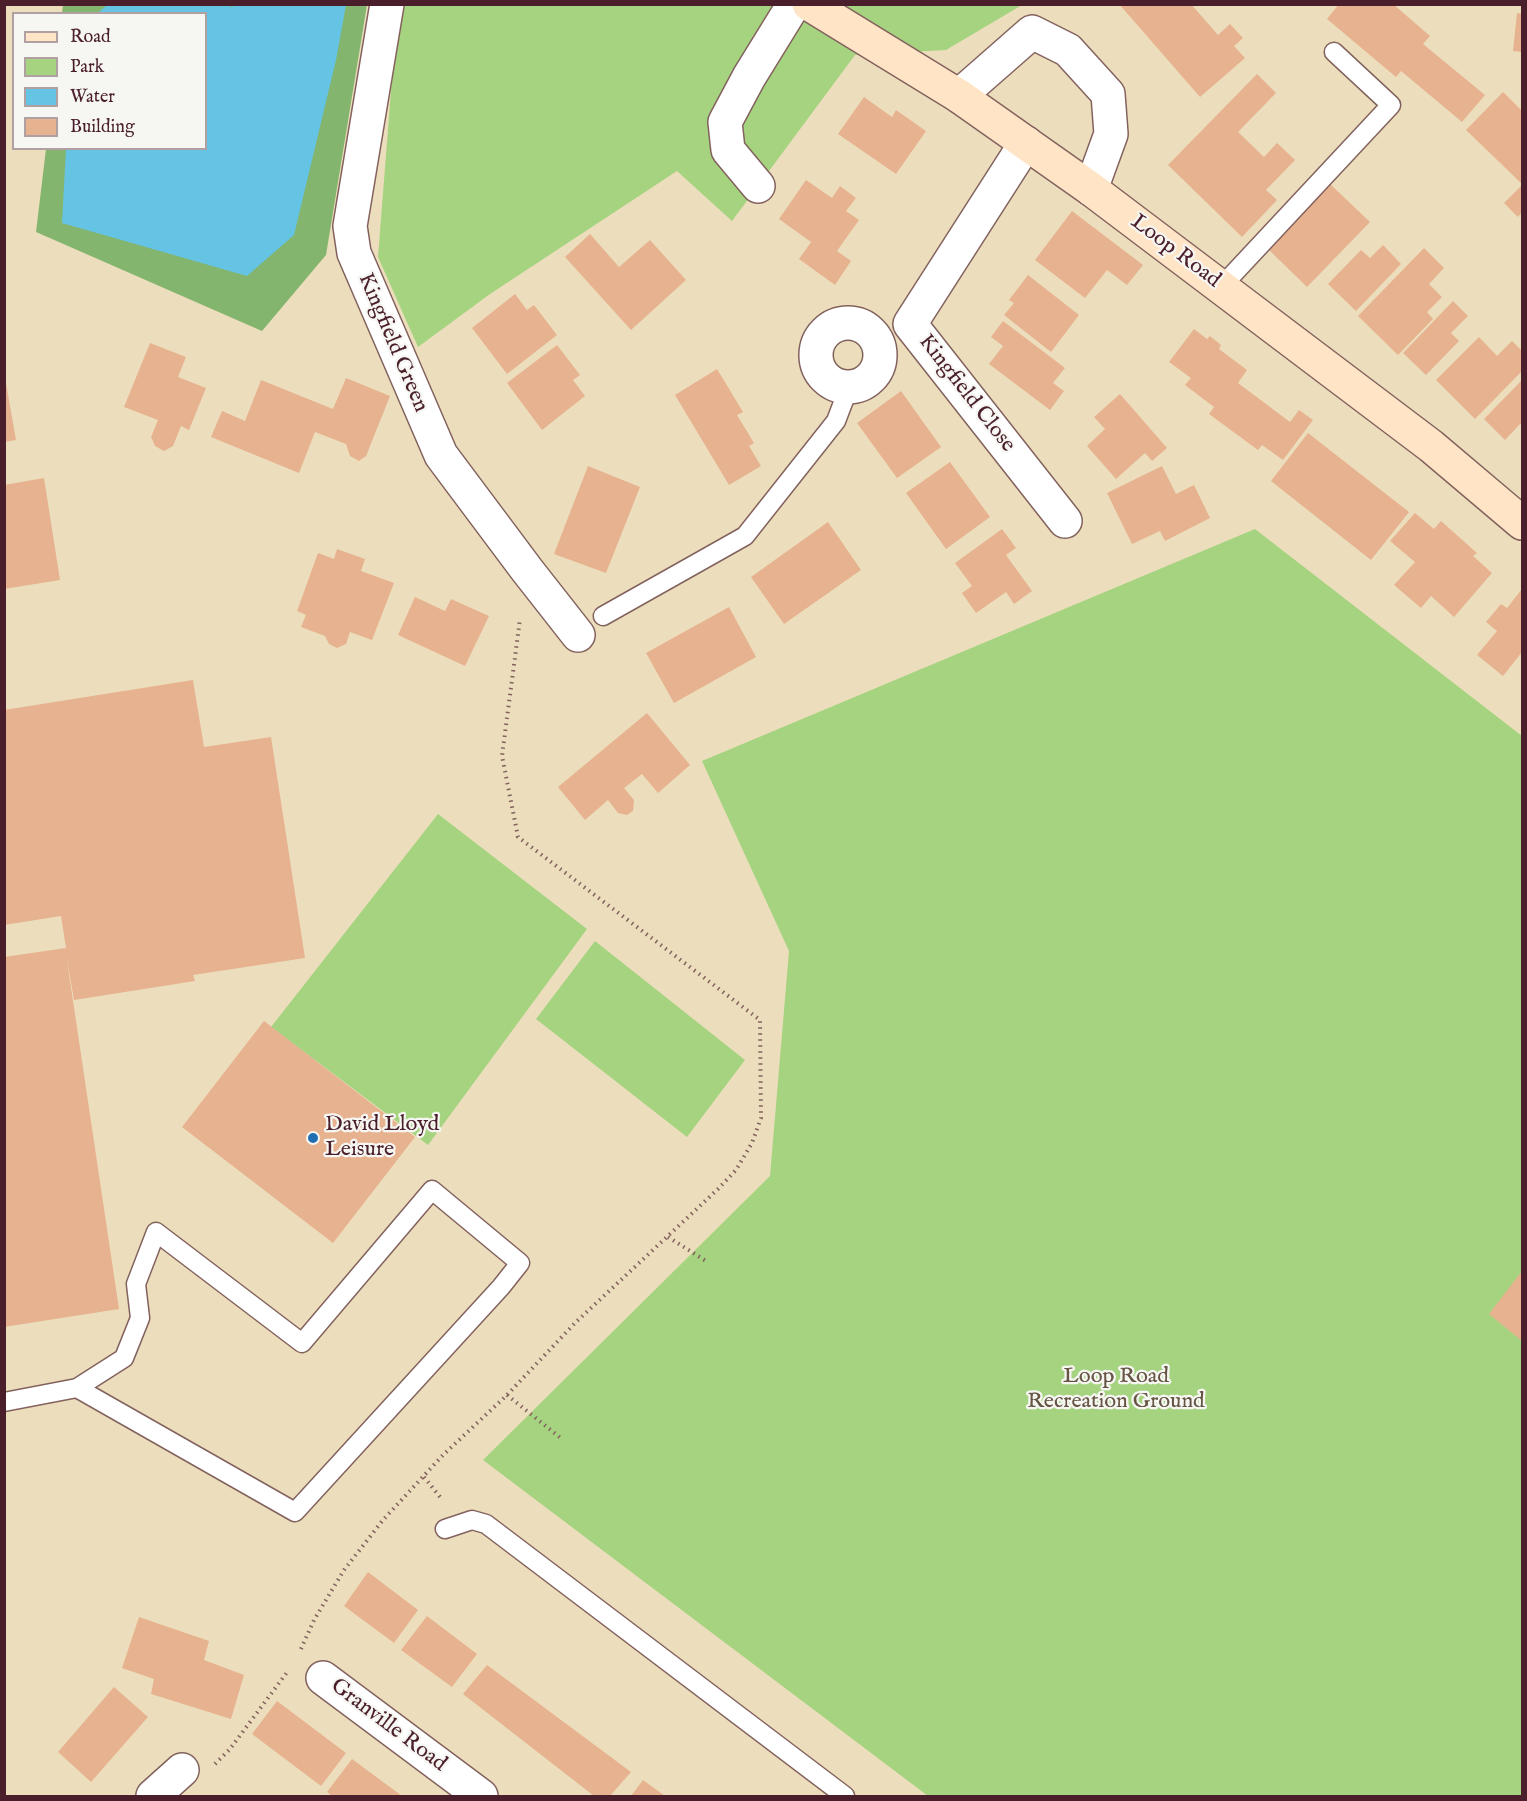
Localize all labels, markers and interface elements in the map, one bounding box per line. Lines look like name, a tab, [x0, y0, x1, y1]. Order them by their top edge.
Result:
legend	[12, 12, 207, 150]
text: Road	[70, 26, 111, 49]
text: Park	[70, 56, 104, 79]
text: Water	[70, 86, 115, 109]
text: Building	[70, 116, 135, 139]
street label: Loop Road	[1125, 210, 1225, 294]
street label: Kingfield Green	[351, 270, 433, 416]
street label: Kingfield Close	[912, 330, 1020, 458]
place label: David Lloyd Leisure	[325, 1112, 439, 1164]
marker: David Lloyd Leisure	[306, 1131, 320, 1145]
park label: Loop Road Recreation Ground	[1027, 1364, 1205, 1416]
street label: Granville Road	[325, 1674, 451, 1778]

